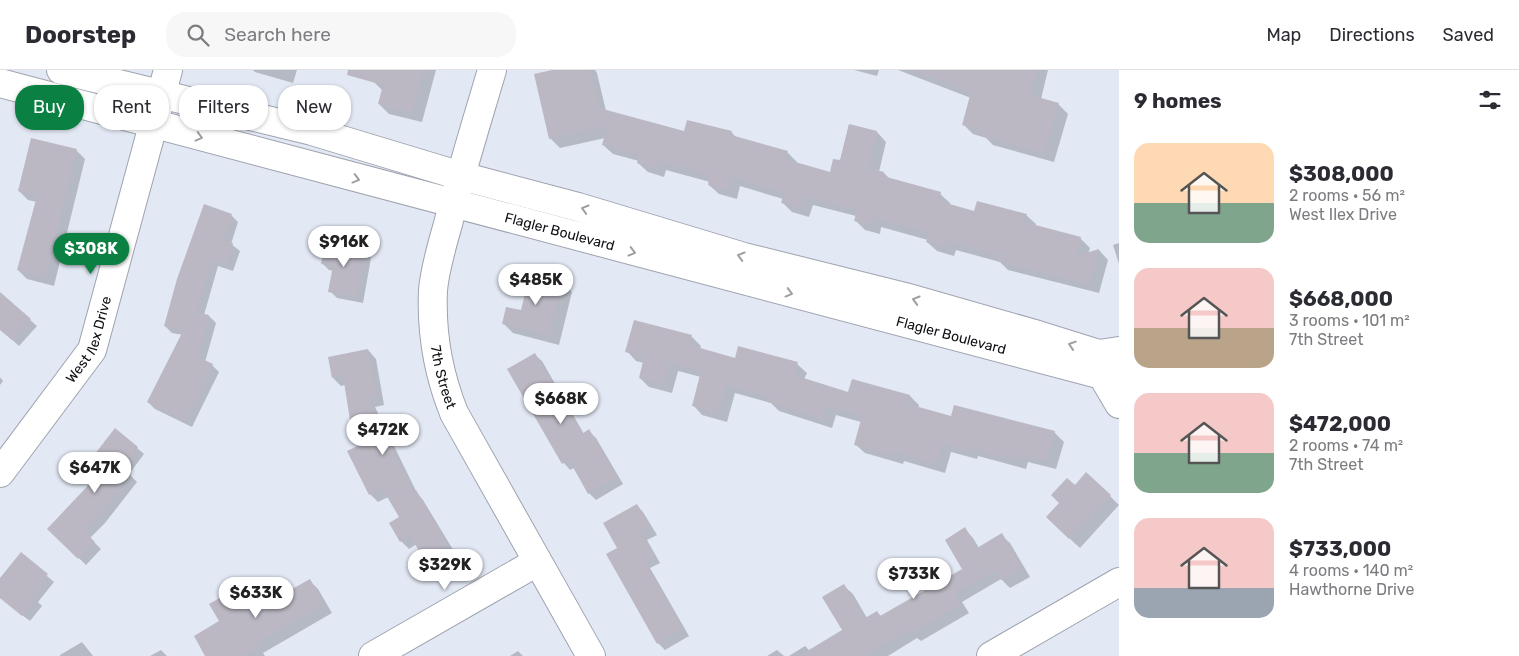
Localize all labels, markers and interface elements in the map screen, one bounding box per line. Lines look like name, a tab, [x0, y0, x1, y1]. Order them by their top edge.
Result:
search box	[166, 12, 516, 57]
text: Doorstep	[25, 21, 136, 49]
icon: search	[184, 21, 212, 49]
text: Search here	[224, 23, 331, 46]
text: Map	[1266, 24, 1301, 46]
text: Directions	[1329, 24, 1415, 46]
text: Saved	[1443, 24, 1494, 46]
chip: Buy	[15, 85, 84, 130]
chip: Rent	[94, 85, 169, 130]
chip: Filters	[179, 85, 268, 130]
chip: New	[278, 85, 351, 130]
icon: filters	[1476, 86, 1504, 114]
text: 9 homes	[1134, 88, 1222, 113]
one-way arrow	[195, 131, 204, 142]
text: $308,000	[1289, 161, 1394, 186]
icon: home	[1174, 163, 1234, 223]
one-way arrow	[352, 173, 361, 184]
text: 2 rooms · 56 m²	[1289, 186, 1405, 205]
one-way arrow	[582, 205, 590, 215]
text: West Ilex Drive	[1289, 205, 1397, 224]
street label: Flagler Boulevard	[503, 209, 616, 254]
pin: $916K	[309, 226, 379, 268]
pin: $308K	[56, 232, 126, 275]
text: $916K	[319, 232, 369, 251]
text: $308K	[64, 239, 118, 258]
one-way arrow	[627, 246, 635, 256]
one-way arrow	[738, 251, 746, 261]
pin: $485K	[501, 264, 571, 306]
text: $485K	[509, 270, 563, 289]
text: $668,000	[1289, 286, 1393, 311]
one-way arrow	[784, 287, 793, 298]
icon: home	[1174, 288, 1234, 348]
street label: West Ilex Drive	[62, 294, 115, 386]
one-way arrow	[912, 296, 920, 306]
text: 3 rooms · 101 m²	[1289, 311, 1410, 330]
street label: Flagler Boulevard	[894, 313, 1008, 358]
text: 7th Street	[1289, 330, 1363, 349]
one-way arrow	[1068, 341, 1076, 351]
street label: 7th Street	[427, 344, 460, 412]
pin: $668K	[526, 382, 596, 425]
text: $668K	[535, 389, 587, 408]
text: $472,000	[1289, 411, 1391, 436]
icon: home	[1174, 413, 1234, 473]
pin: $472K	[348, 414, 418, 456]
text: $472K	[357, 420, 409, 439]
text: 2 rooms · 74 m²	[1289, 436, 1403, 455]
pin: $647K	[60, 452, 130, 494]
text: 7th Street	[1289, 455, 1363, 474]
text: $647K	[69, 458, 121, 477]
text: $733,000	[1289, 536, 1391, 561]
icon: home	[1174, 538, 1234, 598]
pin: $329K	[410, 548, 480, 591]
text: $329K	[419, 555, 471, 574]
pin: $733K	[879, 558, 949, 600]
text: 4 rooms · 140 m²	[1289, 561, 1413, 580]
text: $733K	[888, 564, 940, 583]
pin: $633K	[221, 576, 291, 619]
text: Hawthorne Drive	[1289, 580, 1414, 599]
text: $633K	[230, 583, 282, 602]

